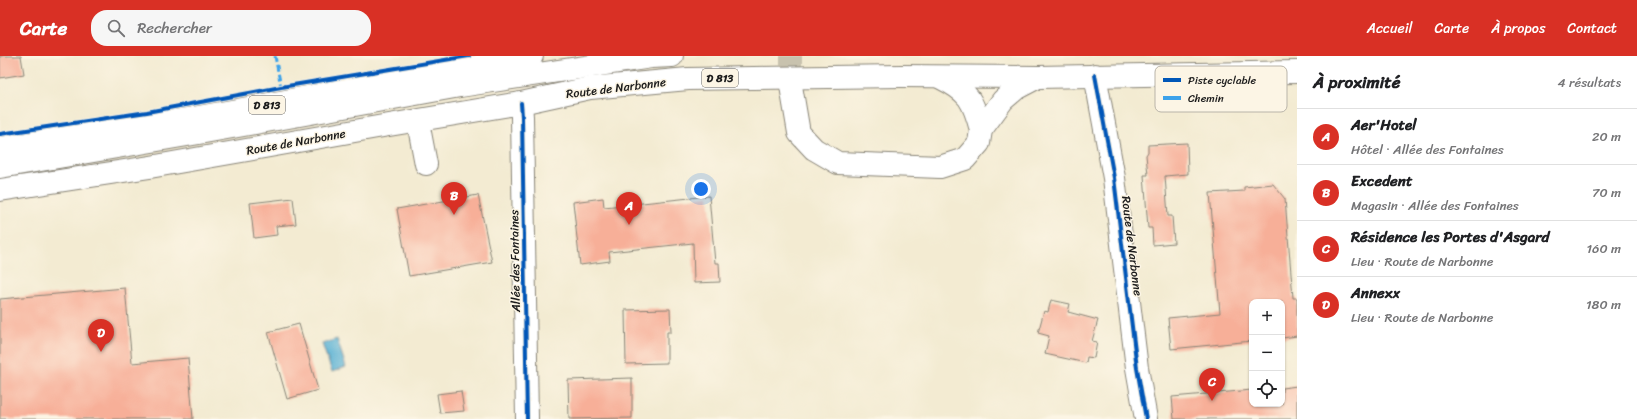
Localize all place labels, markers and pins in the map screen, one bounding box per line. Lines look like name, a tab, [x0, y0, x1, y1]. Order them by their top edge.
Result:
pin: B	[441, 182, 467, 215]
pin: A	[616, 192, 642, 225]
pin: D	[88, 319, 114, 352]
pin: C	[1199, 368, 1225, 401]

